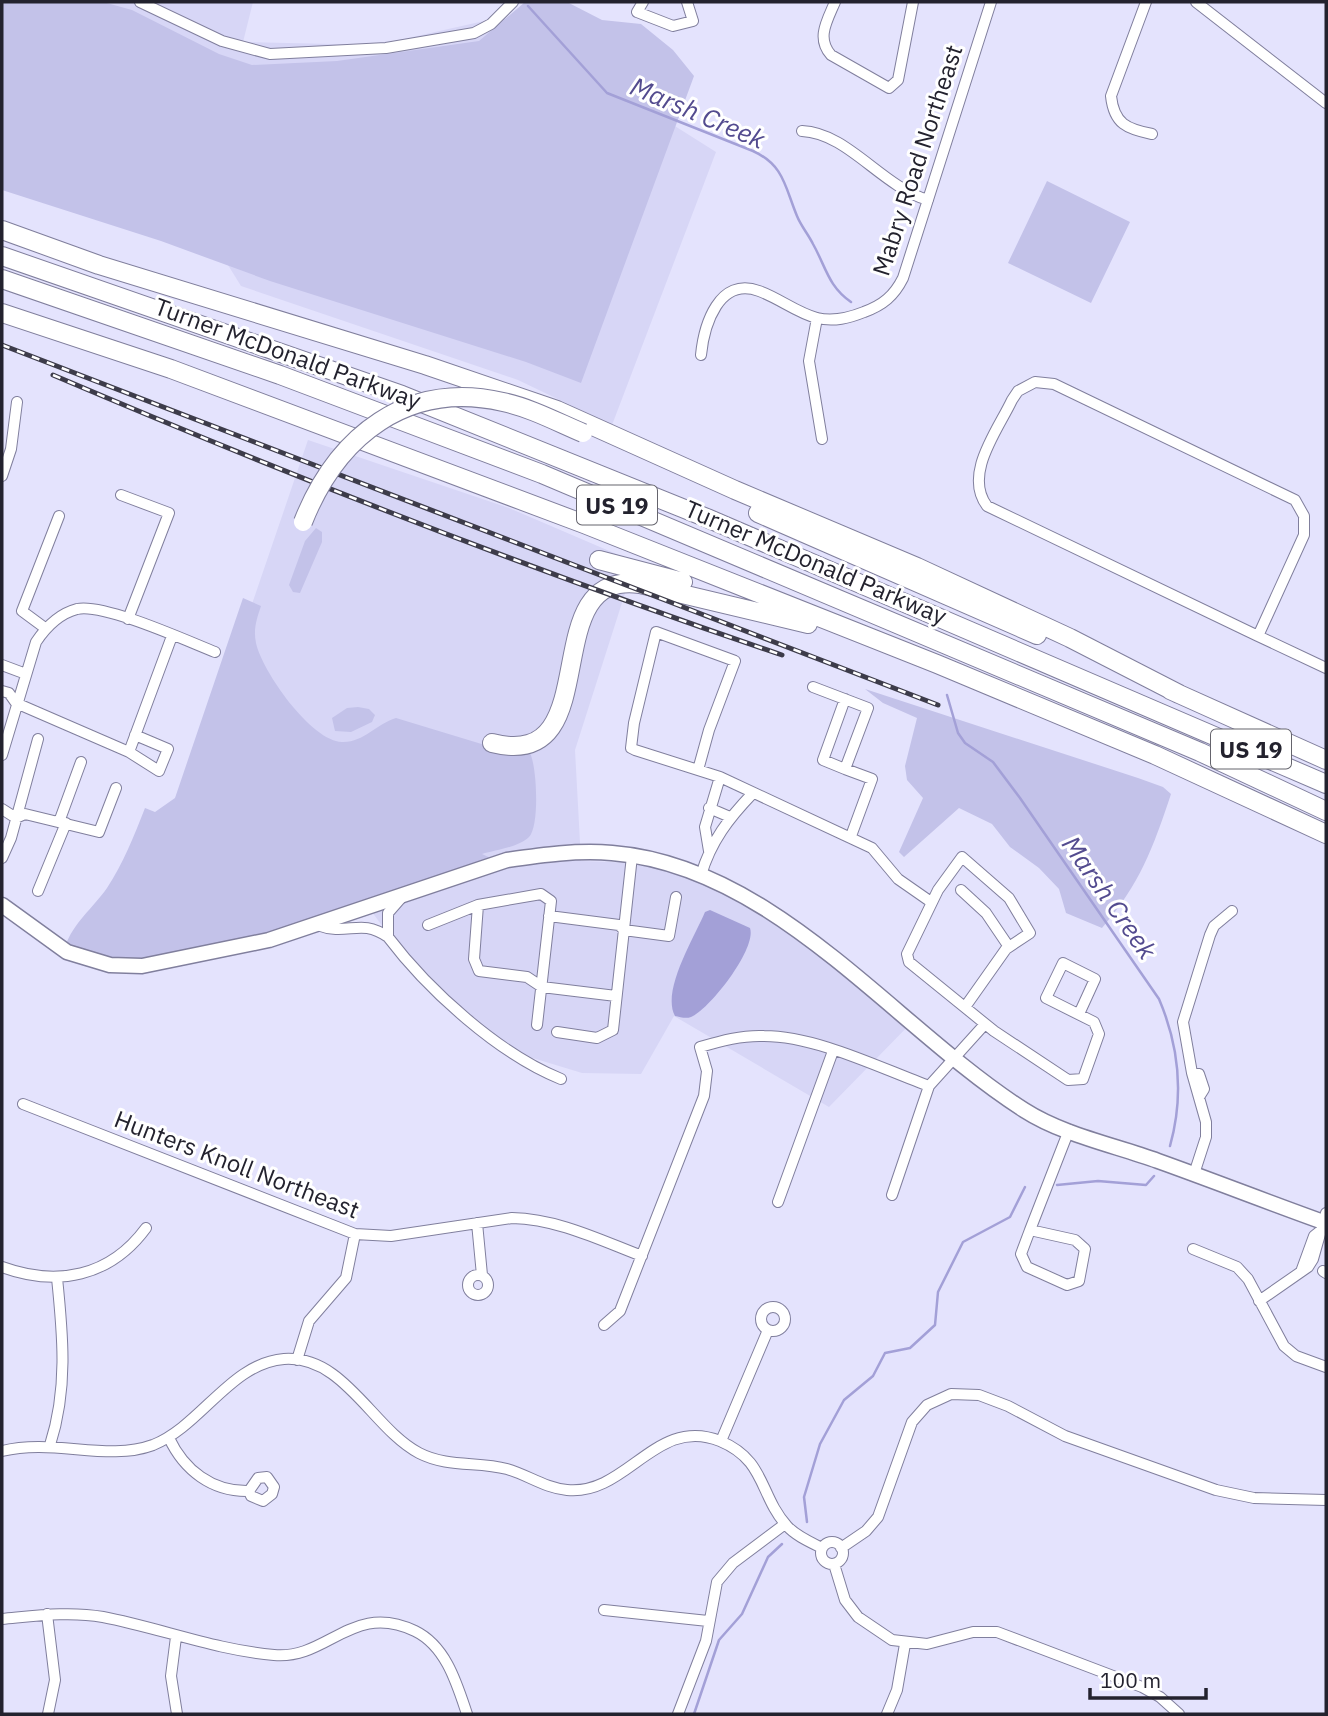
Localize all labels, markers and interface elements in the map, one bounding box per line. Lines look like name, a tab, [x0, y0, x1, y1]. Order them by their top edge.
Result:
street label: Mabry Road Northeast	[865, 40, 969, 280]
water label: Marsh Creek	[625, 68, 771, 156]
street label: Turner McDonald Parkway	[150, 290, 426, 416]
road number: US 19	[577, 485, 657, 524]
street label: Turner McDonald Parkway	[680, 492, 952, 632]
road number: US 19	[1211, 730, 1291, 768]
water label: Marsh Creek	[1055, 829, 1165, 966]
street label: Hunters Knoll Northeast	[110, 1103, 364, 1225]
scale bar	[1090, 1656, 1206, 1700]
text: 100 m	[1100, 1666, 1161, 1694]

